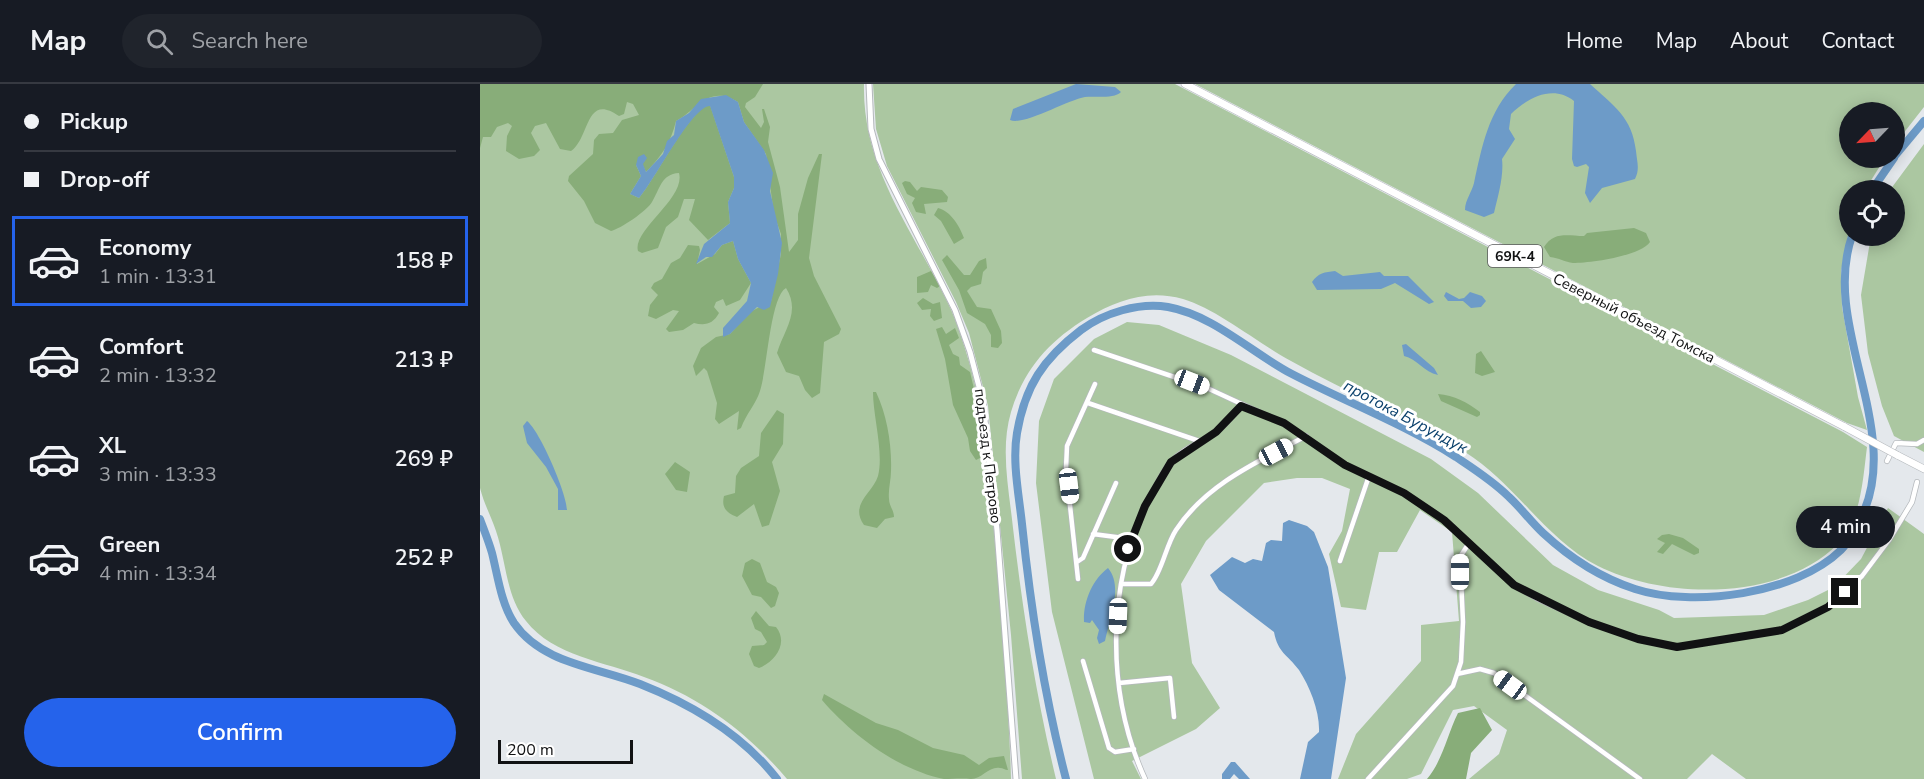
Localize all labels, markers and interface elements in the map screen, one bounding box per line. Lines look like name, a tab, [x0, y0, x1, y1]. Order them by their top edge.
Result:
search box	[122, 14, 542, 68]
text: Map	[30, 22, 86, 60]
icon: search	[143, 25, 176, 58]
text: Search here	[191, 26, 308, 56]
text: Home	[1566, 27, 1623, 55]
text: Map	[1656, 27, 1697, 55]
text: About	[1730, 27, 1788, 55]
text: Contact	[1821, 27, 1894, 55]
north arrow	[1839, 102, 1905, 168]
map controls	[1839, 102, 1905, 246]
text: Pickup	[60, 107, 128, 137]
text: Drop-off	[60, 165, 149, 195]
button: locate	[1839, 180, 1905, 246]
text: Economy	[99, 233, 191, 263]
icon: car	[27, 234, 81, 288]
road number: 69К-4	[1488, 245, 1542, 267]
text: 158 ₽	[394, 246, 453, 276]
text: 1 min · 13:31	[99, 263, 217, 290]
street label: Северный объезд Томска	[1549, 268, 1719, 368]
text: Comfort	[99, 332, 183, 362]
icon: car	[27, 333, 81, 387]
text: 213 ₽	[394, 345, 453, 375]
text: 2 min · 13:32	[99, 362, 217, 389]
car	[1172, 367, 1212, 397]
water label: протока Бурундук	[1340, 375, 1472, 459]
street label: подъезд к Петрово	[970, 387, 1006, 525]
text: XL	[99, 431, 126, 461]
icon: car	[27, 432, 81, 486]
car	[1256, 436, 1296, 468]
text: 269 ₽	[394, 444, 453, 474]
text: 3 min · 13:33	[99, 461, 217, 488]
car	[1058, 467, 1080, 505]
callout: 4 min	[1796, 505, 1894, 547]
text: 4 min	[1820, 513, 1871, 540]
text: Green	[99, 530, 160, 560]
icon: car	[27, 531, 81, 585]
route start	[1114, 535, 1141, 562]
text: 252 ₽	[394, 543, 453, 573]
car	[1451, 554, 1469, 590]
text: 4 min · 13:34	[99, 560, 217, 587]
route end	[1831, 578, 1858, 605]
car	[1108, 598, 1128, 634]
car	[1490, 667, 1530, 703]
button: Confirm	[24, 698, 456, 767]
scale bar	[498, 737, 633, 764]
text: 200 m	[507, 739, 554, 761]

